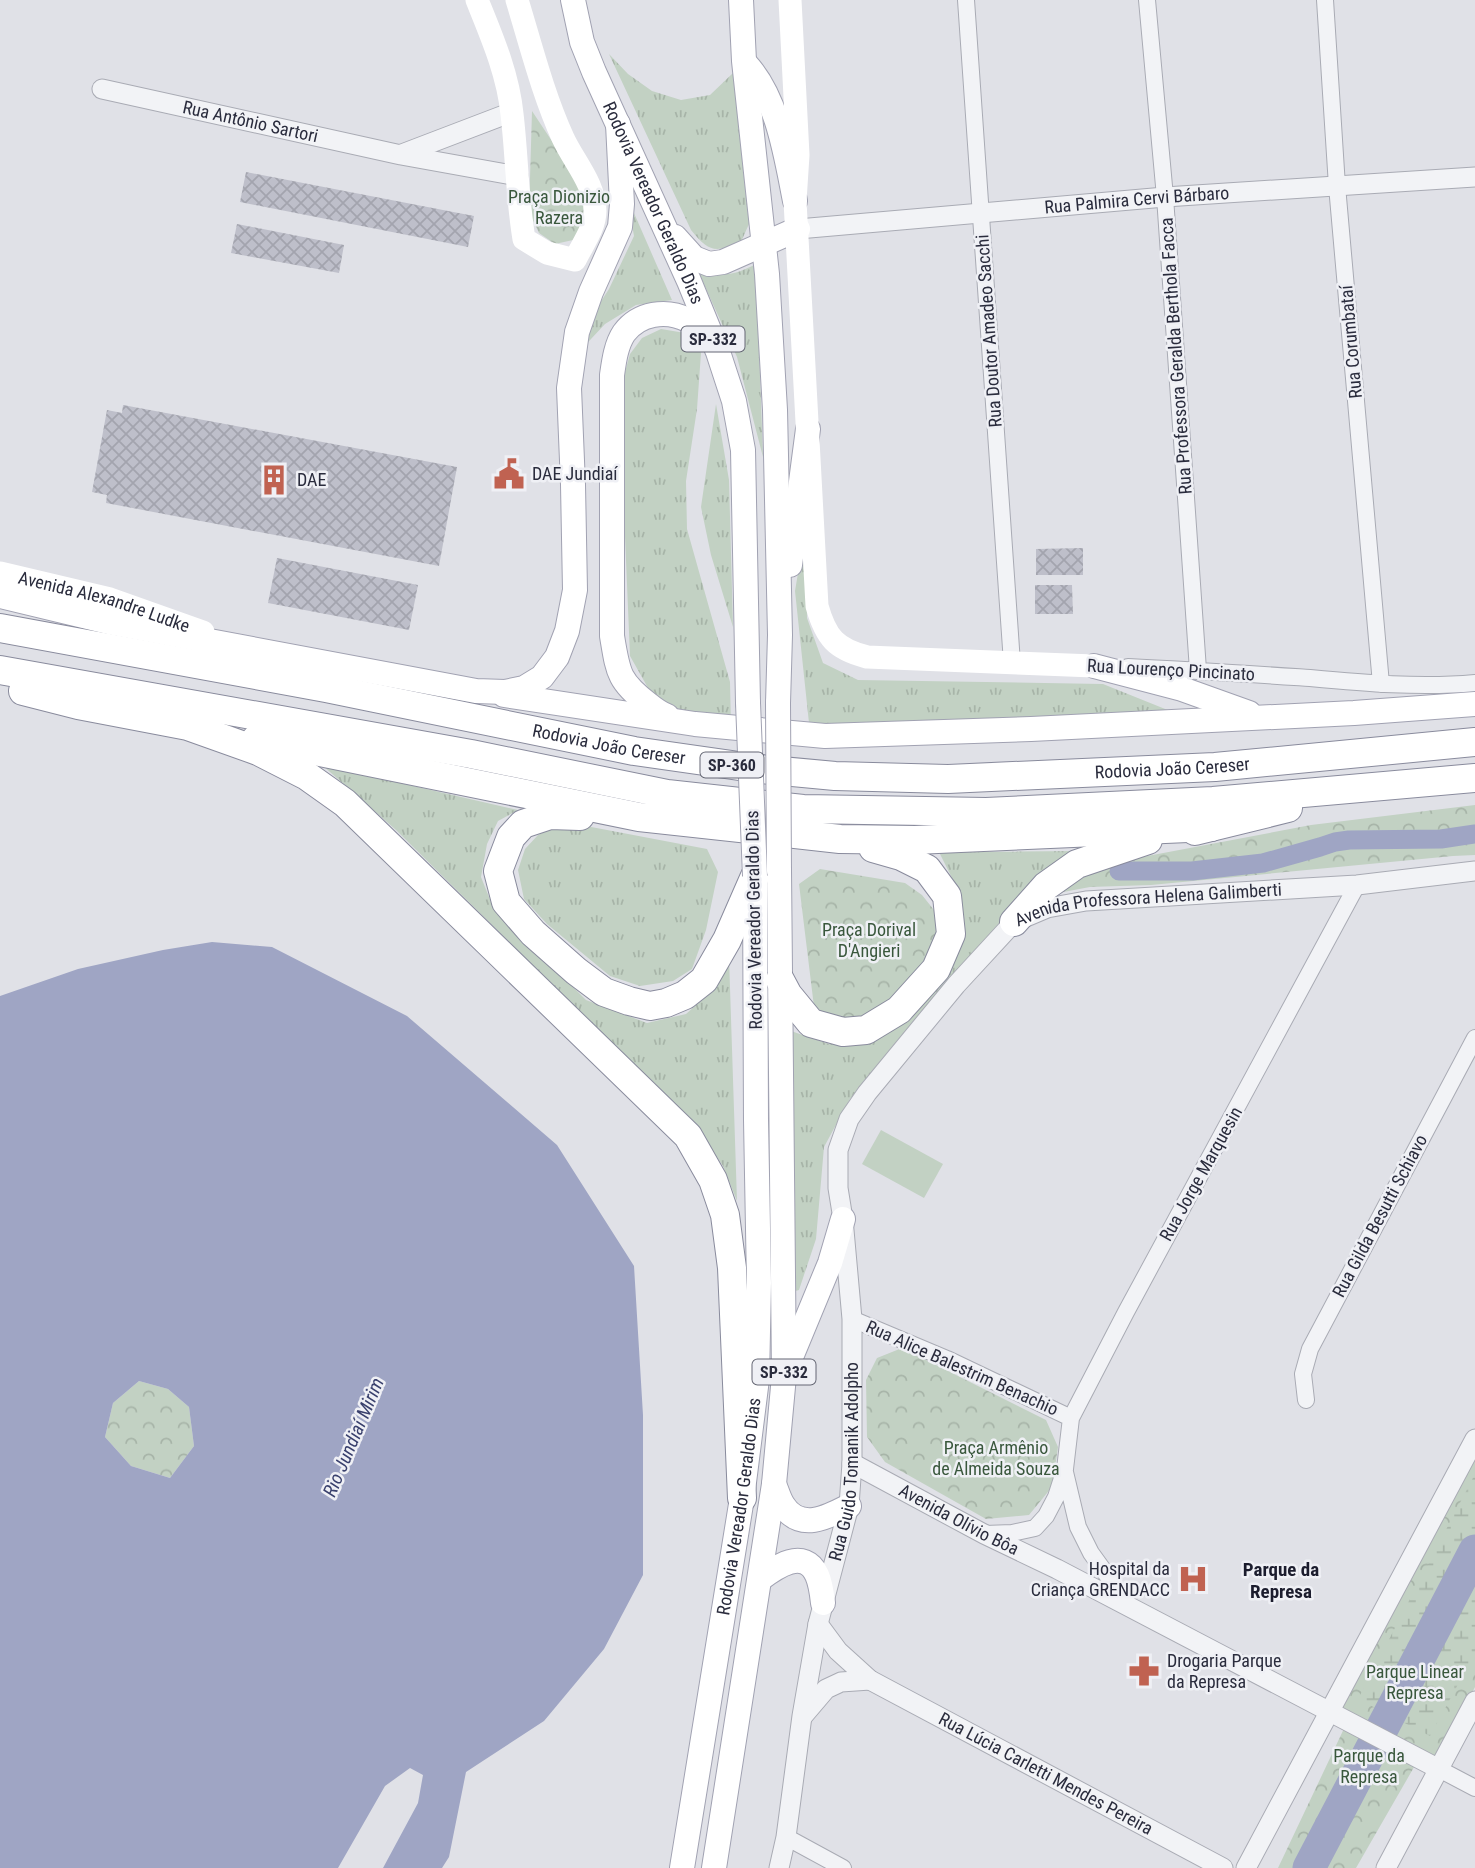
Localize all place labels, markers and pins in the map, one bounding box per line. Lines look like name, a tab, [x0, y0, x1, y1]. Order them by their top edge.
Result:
public building icon: DAE Jundiaí	[492, 457, 526, 491]
building icon: DAE	[257, 463, 291, 497]
place label: DAE Jundiaí	[532, 463, 618, 484]
place label: DAE	[297, 469, 326, 490]
place label: Hospital da Criança GRENDACC	[1031, 1558, 1170, 1600]
hospital icon: Hospital da Criança GRENDACC	[1176, 1562, 1210, 1596]
place label: Drogaria Parque da Represa	[1167, 1650, 1281, 1692]
pharmacy icon: Drogaria Parque da Represa	[1127, 1654, 1161, 1688]

